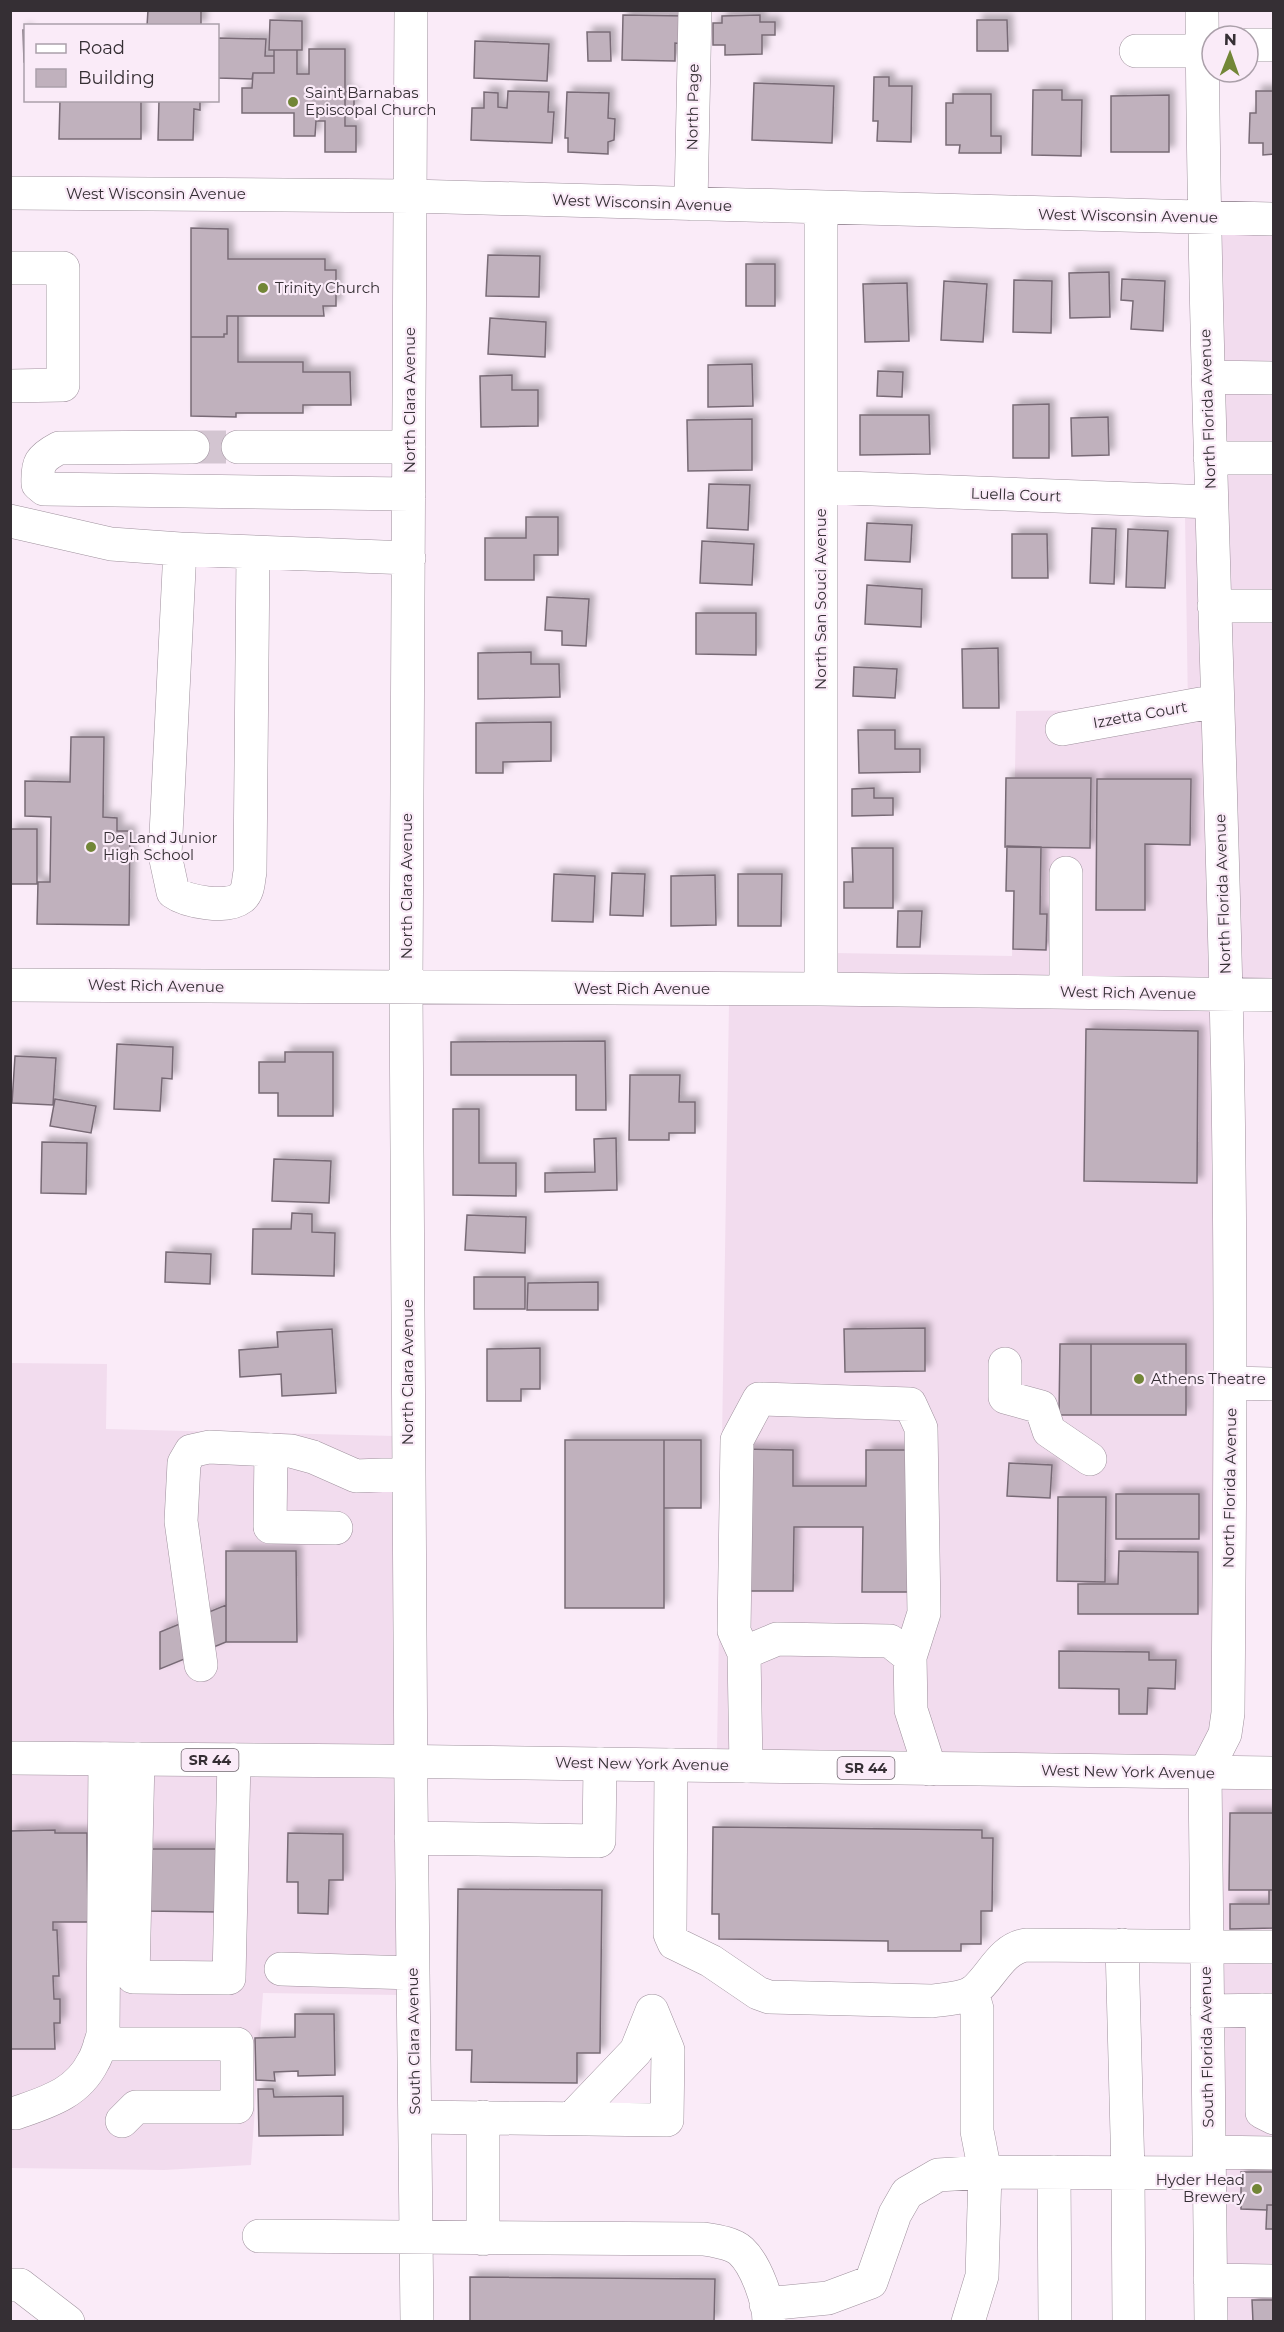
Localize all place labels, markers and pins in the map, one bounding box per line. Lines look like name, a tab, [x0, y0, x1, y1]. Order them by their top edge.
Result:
place label: Saint Barnabas Episcopal Church	[305, 83, 436, 119]
marker: Saint Barnabas Episcopal Church	[286, 95, 300, 109]
place label: Trinity Church	[275, 278, 380, 297]
marker: Trinity Church	[256, 281, 270, 295]
place label: De Land Junior High School	[103, 828, 218, 864]
marker: De Land Junior High School	[84, 840, 98, 854]
place label: Athens Theatre	[1151, 1369, 1266, 1388]
marker: Athens Theatre	[1132, 1372, 1146, 1386]
place label: Hyder Head Brewery	[1156, 2170, 1246, 2206]
marker: Hyder Head Brewery	[1250, 2182, 1264, 2196]

